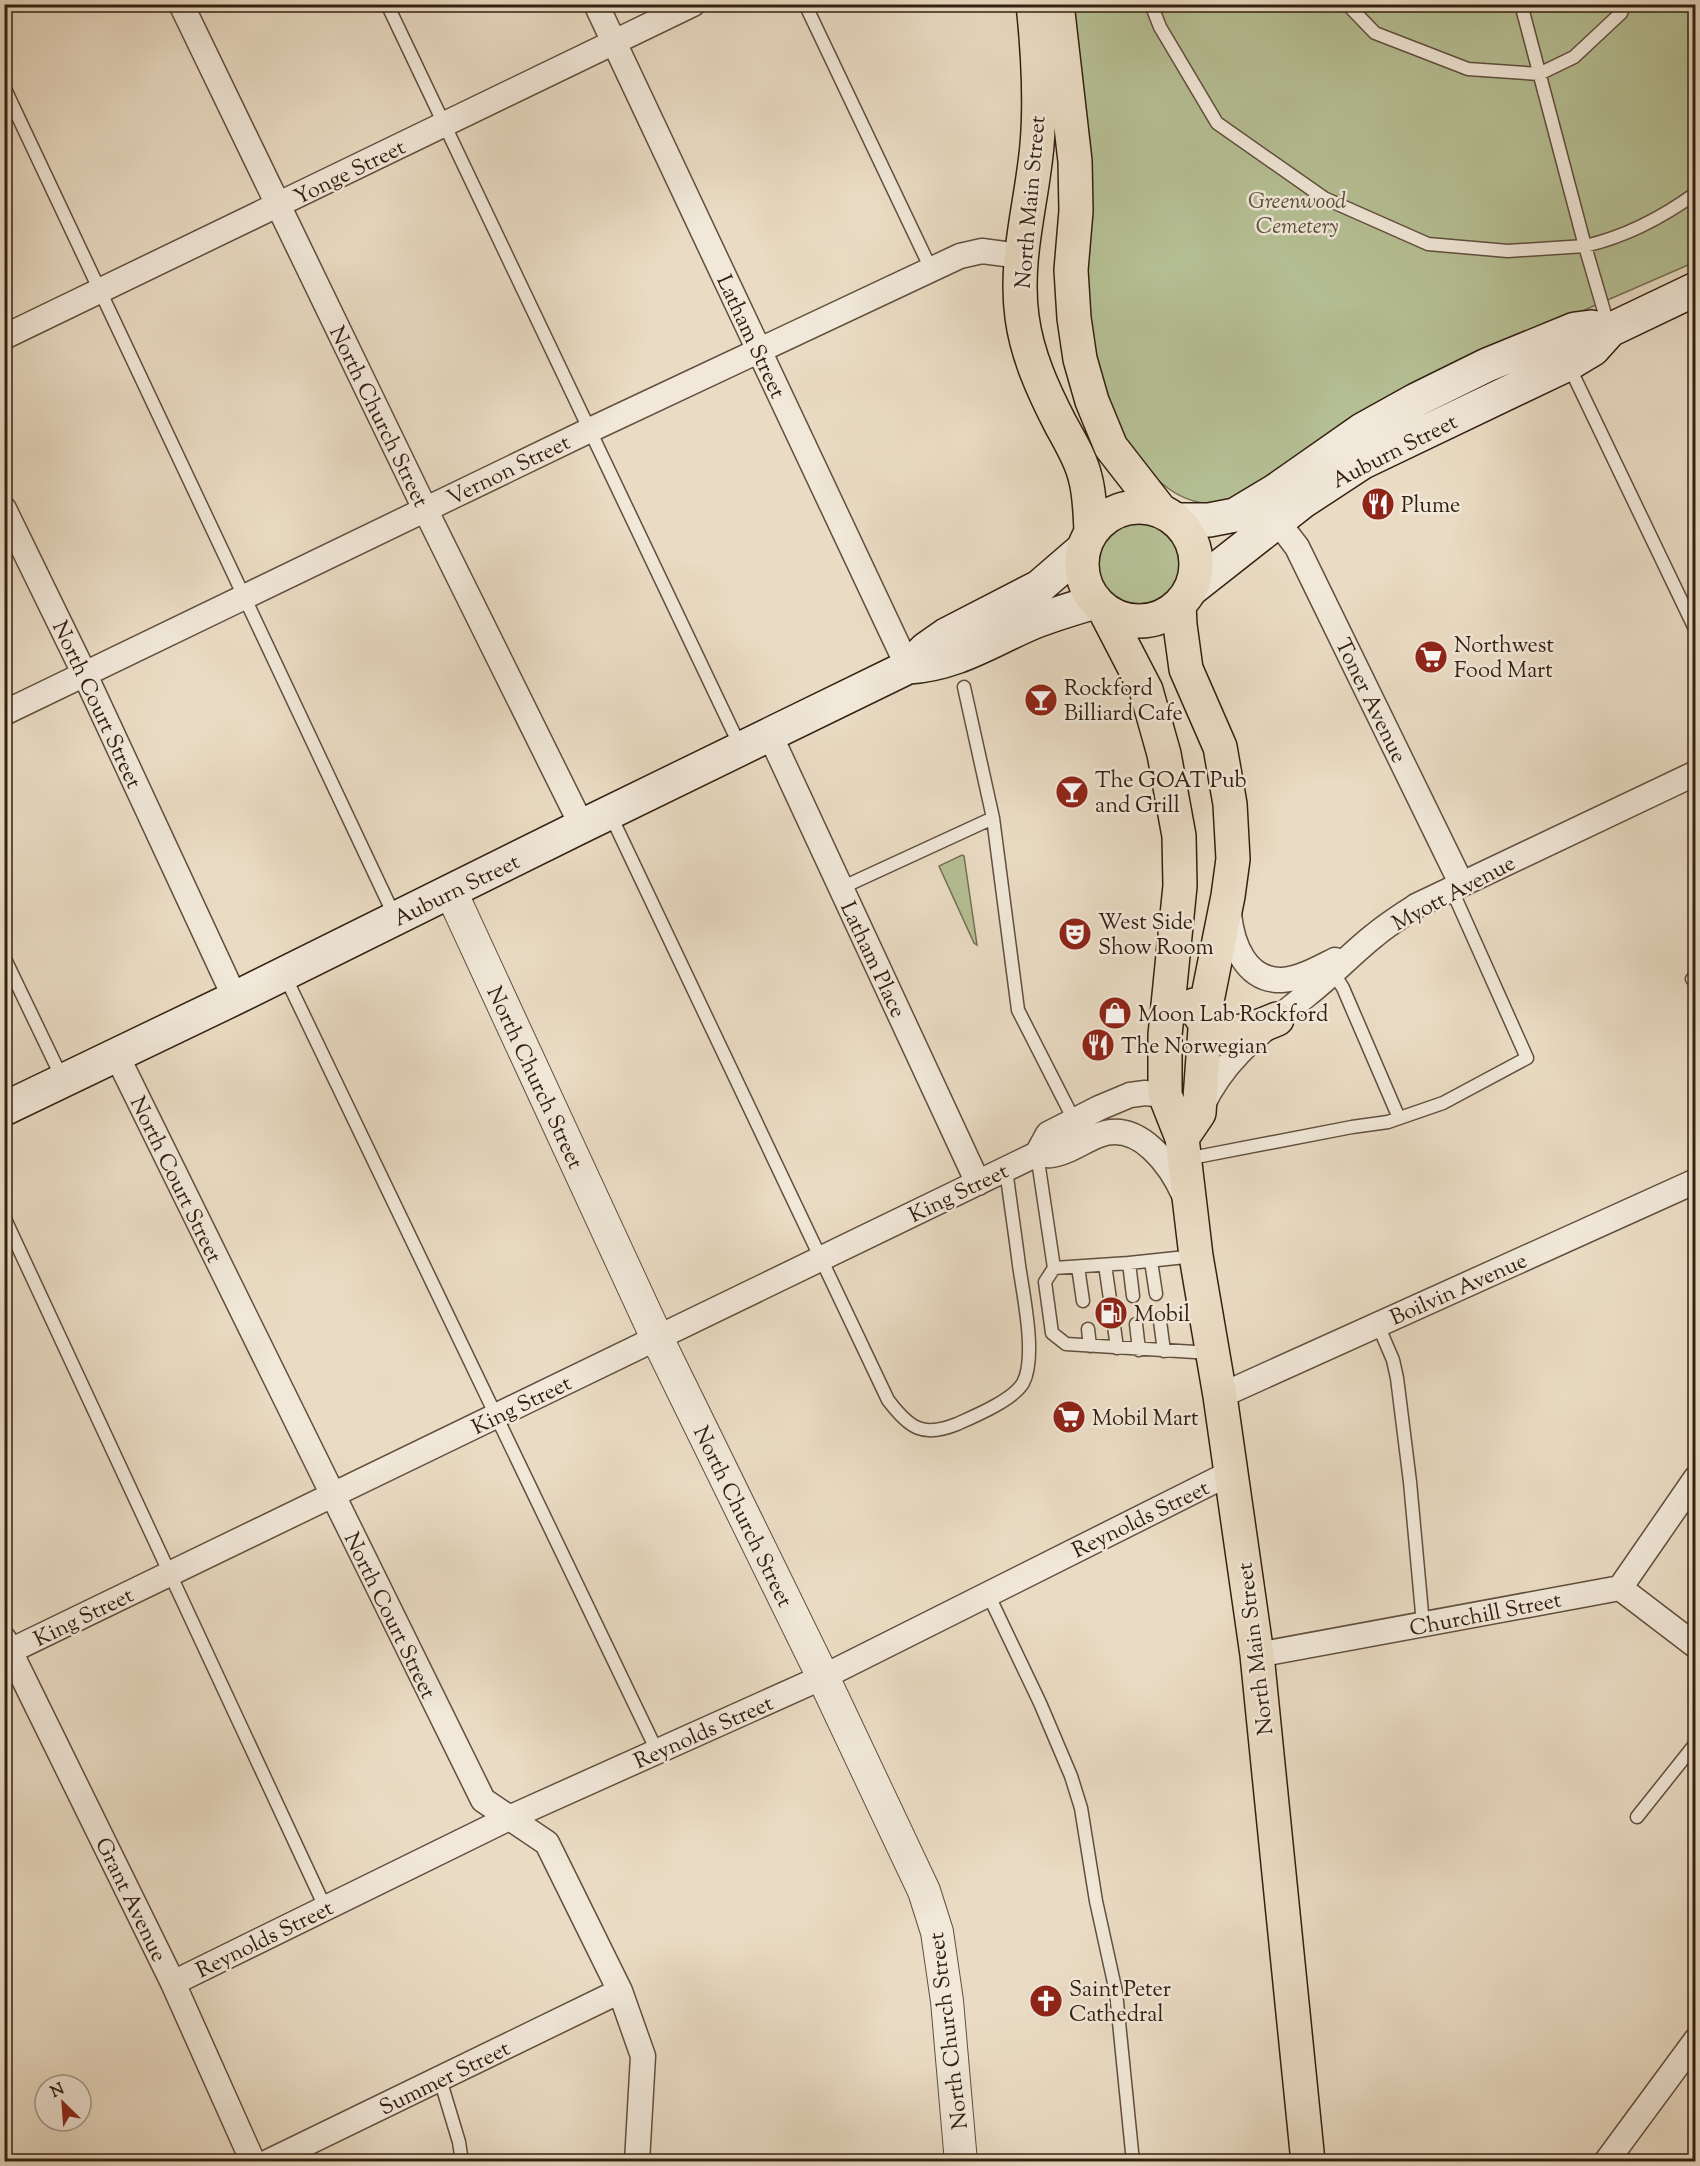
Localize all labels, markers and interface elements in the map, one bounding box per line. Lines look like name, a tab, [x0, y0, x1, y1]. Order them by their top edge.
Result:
street label: North Main Street	[1008, 114, 1056, 290]
street label: Yonge Street	[289, 133, 412, 215]
park label: Greenwood Cemetery	[1248, 187, 1346, 244]
street label: Latham Street	[707, 270, 792, 405]
street label: North Church Street	[319, 321, 435, 514]
street label: Auburn Street	[1327, 407, 1464, 498]
street label: Vernon Street	[442, 428, 577, 515]
restaurant icon: Plume	[1360, 486, 1396, 522]
place label: Plume	[1401, 491, 1460, 523]
street label: North Court Street	[42, 616, 148, 795]
place label: Northwest Food Mart	[1454, 631, 1554, 688]
street label: Toner Avenue	[1325, 634, 1413, 769]
supermarket icon: Northwest Food Mart	[1413, 639, 1449, 675]
place label: Rockford Billiard Cafe	[1064, 674, 1183, 731]
bar icon: Rockford Billiard Cafe	[1023, 682, 1059, 718]
place label: The GOAT Pub and Grill	[1095, 766, 1246, 823]
bar icon: The GOAT Pub and Grill	[1054, 774, 1090, 810]
street label: Auburn Street	[389, 847, 526, 936]
street label: Myott Avenue	[1387, 849, 1522, 941]
street label: Latham Place	[830, 897, 912, 1024]
place label: West Side Show Room	[1098, 908, 1214, 965]
theatre icon: West Side Show Room	[1057, 916, 1093, 952]
street label: North Church Street	[477, 982, 590, 1175]
shop icon: Moon Lab Rockford	[1097, 995, 1133, 1031]
place label: Moon Lab Rockford	[1138, 1000, 1328, 1032]
restaurant icon: The Norwegian	[1080, 1027, 1116, 1063]
place label: The Norwegian	[1121, 1032, 1268, 1064]
street label: North Court Street	[120, 1092, 229, 1269]
street label: King Street	[904, 1157, 1015, 1233]
street label: Boilvin Avenue	[1386, 1246, 1533, 1335]
fuel station icon: Mobil	[1093, 1295, 1129, 1331]
place label: Mobil	[1134, 1300, 1190, 1332]
street label: King Street	[467, 1369, 578, 1445]
supermarket icon: Mobil Mart	[1051, 1399, 1087, 1435]
place label: Mobil Mart	[1092, 1404, 1199, 1436]
street label: North Church Street	[683, 1421, 799, 1614]
street label: Reynolds Street	[1067, 1473, 1216, 1568]
street label: North Court Street	[334, 1528, 443, 1705]
street label: North Main Street	[1230, 1560, 1283, 1737]
street label: King Street	[29, 1581, 140, 1657]
street label: Churchill Street	[1407, 1585, 1565, 1646]
street label: Reynolds Street	[630, 1689, 779, 1779]
street label: Grant Avenue	[85, 1833, 173, 1968]
street label: Reynolds Street	[191, 1893, 340, 1988]
street label: North Church Street	[922, 1930, 978, 2131]
place label: Saint Peter Cathedral	[1069, 1975, 1171, 2032]
church icon: Saint Peter Cathedral	[1028, 1983, 1064, 2019]
street label: Summer Street	[375, 2034, 517, 2125]
north arrow	[33, 2073, 93, 2133]
text: N	[47, 2078, 69, 2105]

